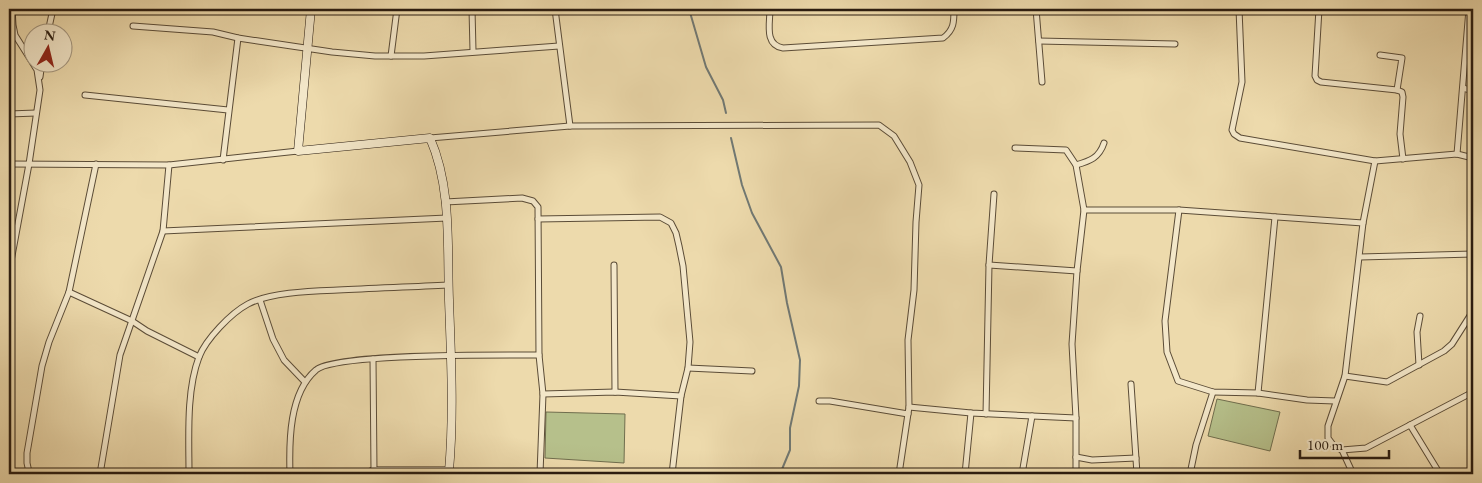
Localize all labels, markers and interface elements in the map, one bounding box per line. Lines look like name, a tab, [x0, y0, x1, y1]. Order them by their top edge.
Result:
north arrow	[22, 22, 72, 72]
text: N	[43, 25, 57, 45]
scale bar	[1300, 428, 1388, 460]
text: 100 m	[1307, 435, 1344, 454]

